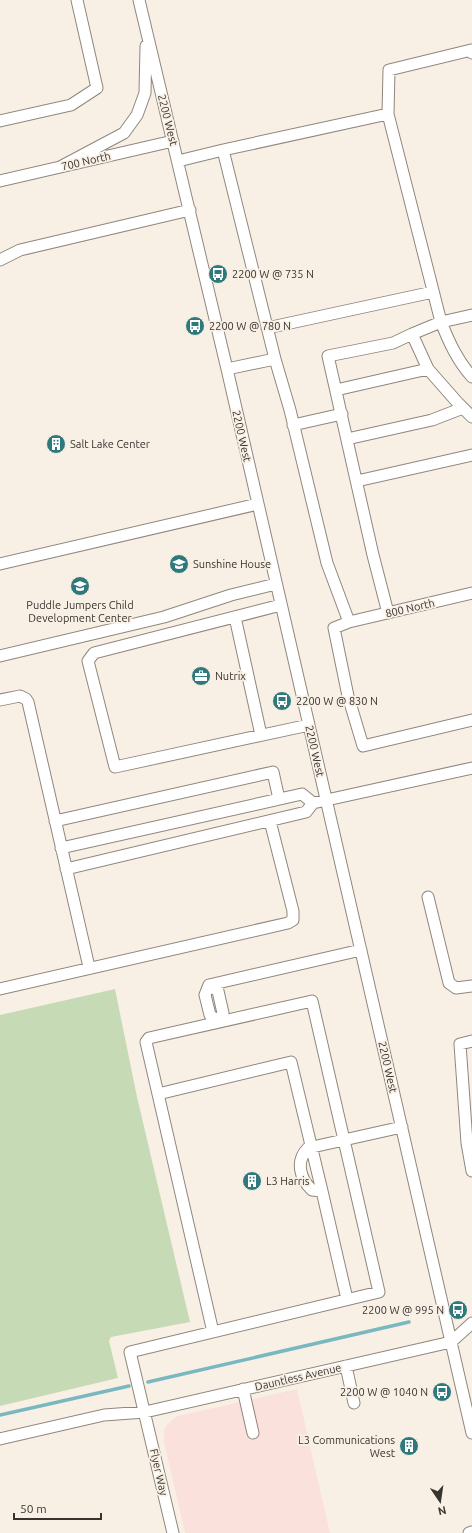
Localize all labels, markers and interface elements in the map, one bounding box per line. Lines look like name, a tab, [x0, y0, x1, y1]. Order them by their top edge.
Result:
street label: 2200 West	[156, 93, 180, 148]
street label: 700 North	[60, 150, 112, 172]
bus stop icon: 2200 W @ 735 N	[207, 263, 229, 285]
place label: 2200 W @ 735 N	[232, 268, 314, 280]
bus stop icon: 2200 W @ 780 N	[184, 315, 206, 337]
place label: 2200 W @ 780 N	[209, 320, 291, 332]
street label: 2200 West	[230, 409, 254, 464]
building icon: Salt Lake Center	[45, 433, 67, 455]
place label: Salt Lake Center	[70, 438, 151, 450]
school or university icon: Sunshine House	[168, 553, 190, 575]
place label: Sunshine House	[193, 558, 271, 570]
school or university icon: Puddle Jumpers Child Development Center	[69, 575, 91, 597]
street label: 800 North	[384, 597, 436, 619]
place label: Puddle Jumpers Child Development Center	[26, 599, 134, 624]
office icon: Nutrix	[190, 665, 212, 687]
place label: Nutrix	[215, 670, 246, 682]
bus stop icon: 2200 W @ 830 N	[271, 690, 293, 712]
place label: 2200 W @ 830 N	[296, 695, 378, 707]
street label: 2200 West	[303, 724, 327, 779]
street label: 2200 West	[376, 1040, 400, 1095]
building icon: L3 Harris	[241, 1170, 263, 1192]
place label: L3 Harris	[266, 1175, 310, 1187]
bus stop icon: 2200 W @ 995 N	[447, 1299, 469, 1321]
place label: 2200 W @ 995 N	[362, 1304, 444, 1316]
street label: Dauntless Avenue	[254, 1361, 342, 1393]
bus stop icon: 2200 W @ 1040 N	[431, 1381, 453, 1403]
place label: 2200 W @ 1040 N	[340, 1386, 428, 1398]
place label: L3 Communications West	[298, 1434, 396, 1459]
building icon: L3 Communications West	[398, 1435, 420, 1457]
street label: Flyer Way	[148, 1447, 170, 1497]
north arrow	[420, 1481, 460, 1521]
scale bar	[14, 1495, 101, 1521]
text: 50 m	[20, 1502, 47, 1515]
text: N	[437, 1504, 448, 1518]

